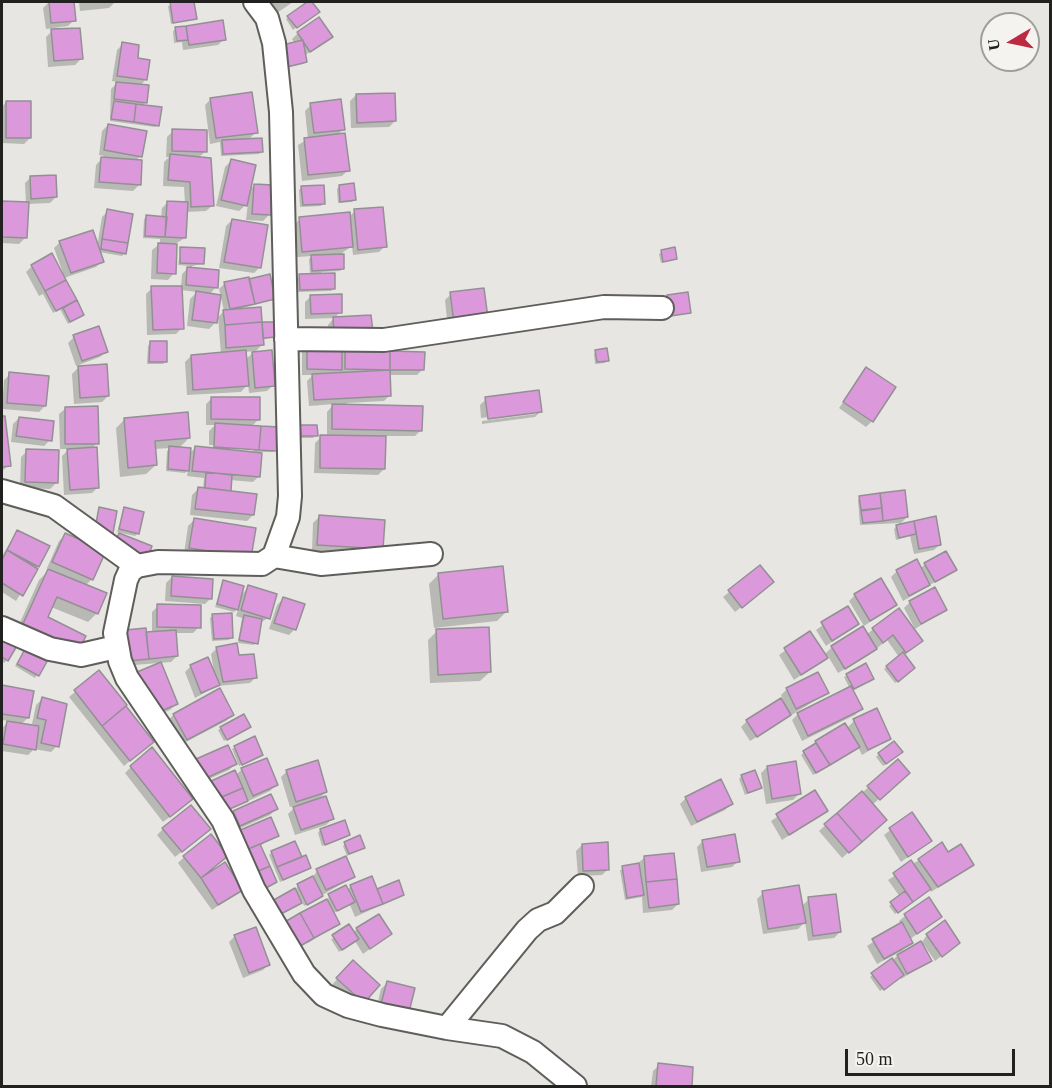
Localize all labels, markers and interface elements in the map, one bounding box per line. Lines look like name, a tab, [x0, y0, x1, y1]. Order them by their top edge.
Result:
north arrow	[980, 12, 1040, 72]
text: U	[984, 38, 1003, 52]
scale bar	[848, 1037, 1018, 1075]
text: 50 m	[856, 1049, 893, 1069]

